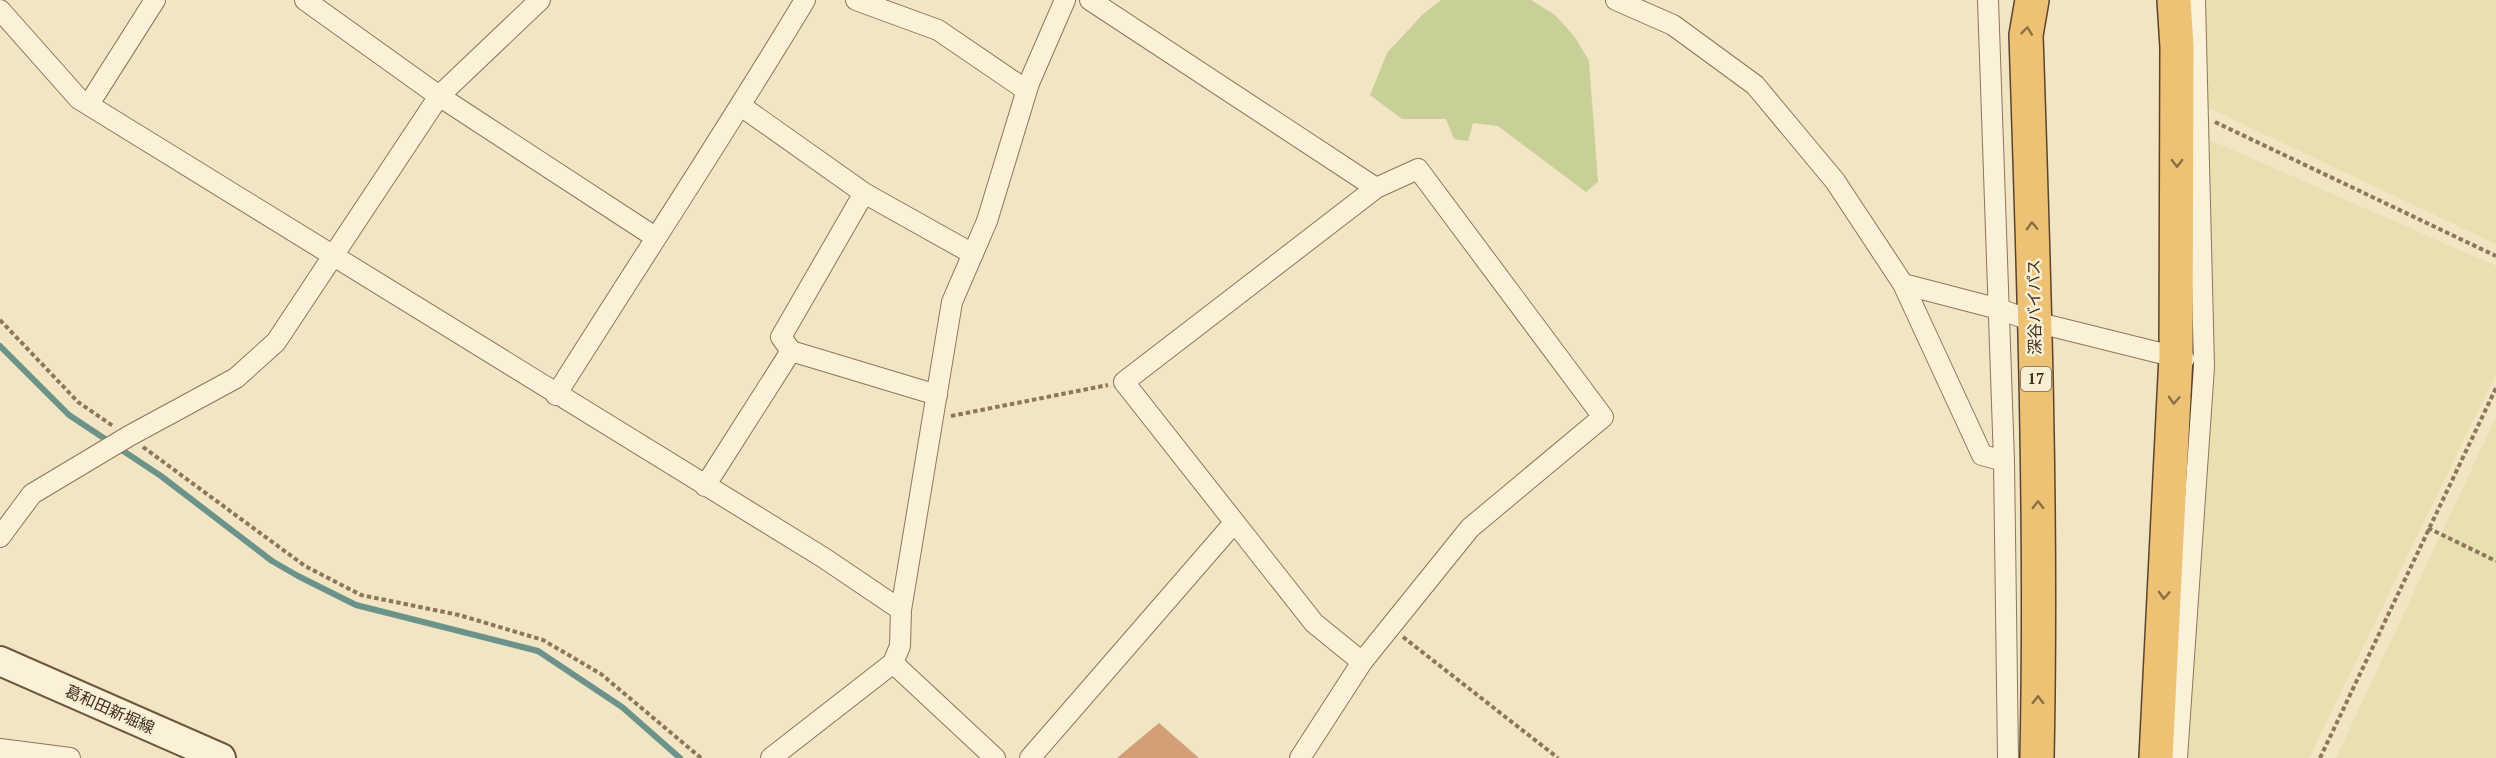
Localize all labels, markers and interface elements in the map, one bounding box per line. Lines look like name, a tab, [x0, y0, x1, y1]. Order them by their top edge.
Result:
one-way arrow	[2020, 26, 2033, 35]
one-way arrow	[2171, 159, 2183, 168]
one-way arrow	[2026, 221, 2039, 230]
street label: 深谷バイパス	[2022, 259, 2046, 355]
road number: 17	[2021, 367, 2051, 391]
one-way arrow	[2168, 396, 2181, 405]
one-way arrow	[2032, 500, 2044, 509]
one-way arrow	[2158, 591, 2171, 600]
street label: 葛和田新堀線	[62, 679, 158, 739]
one-way arrow	[2032, 695, 2044, 704]

